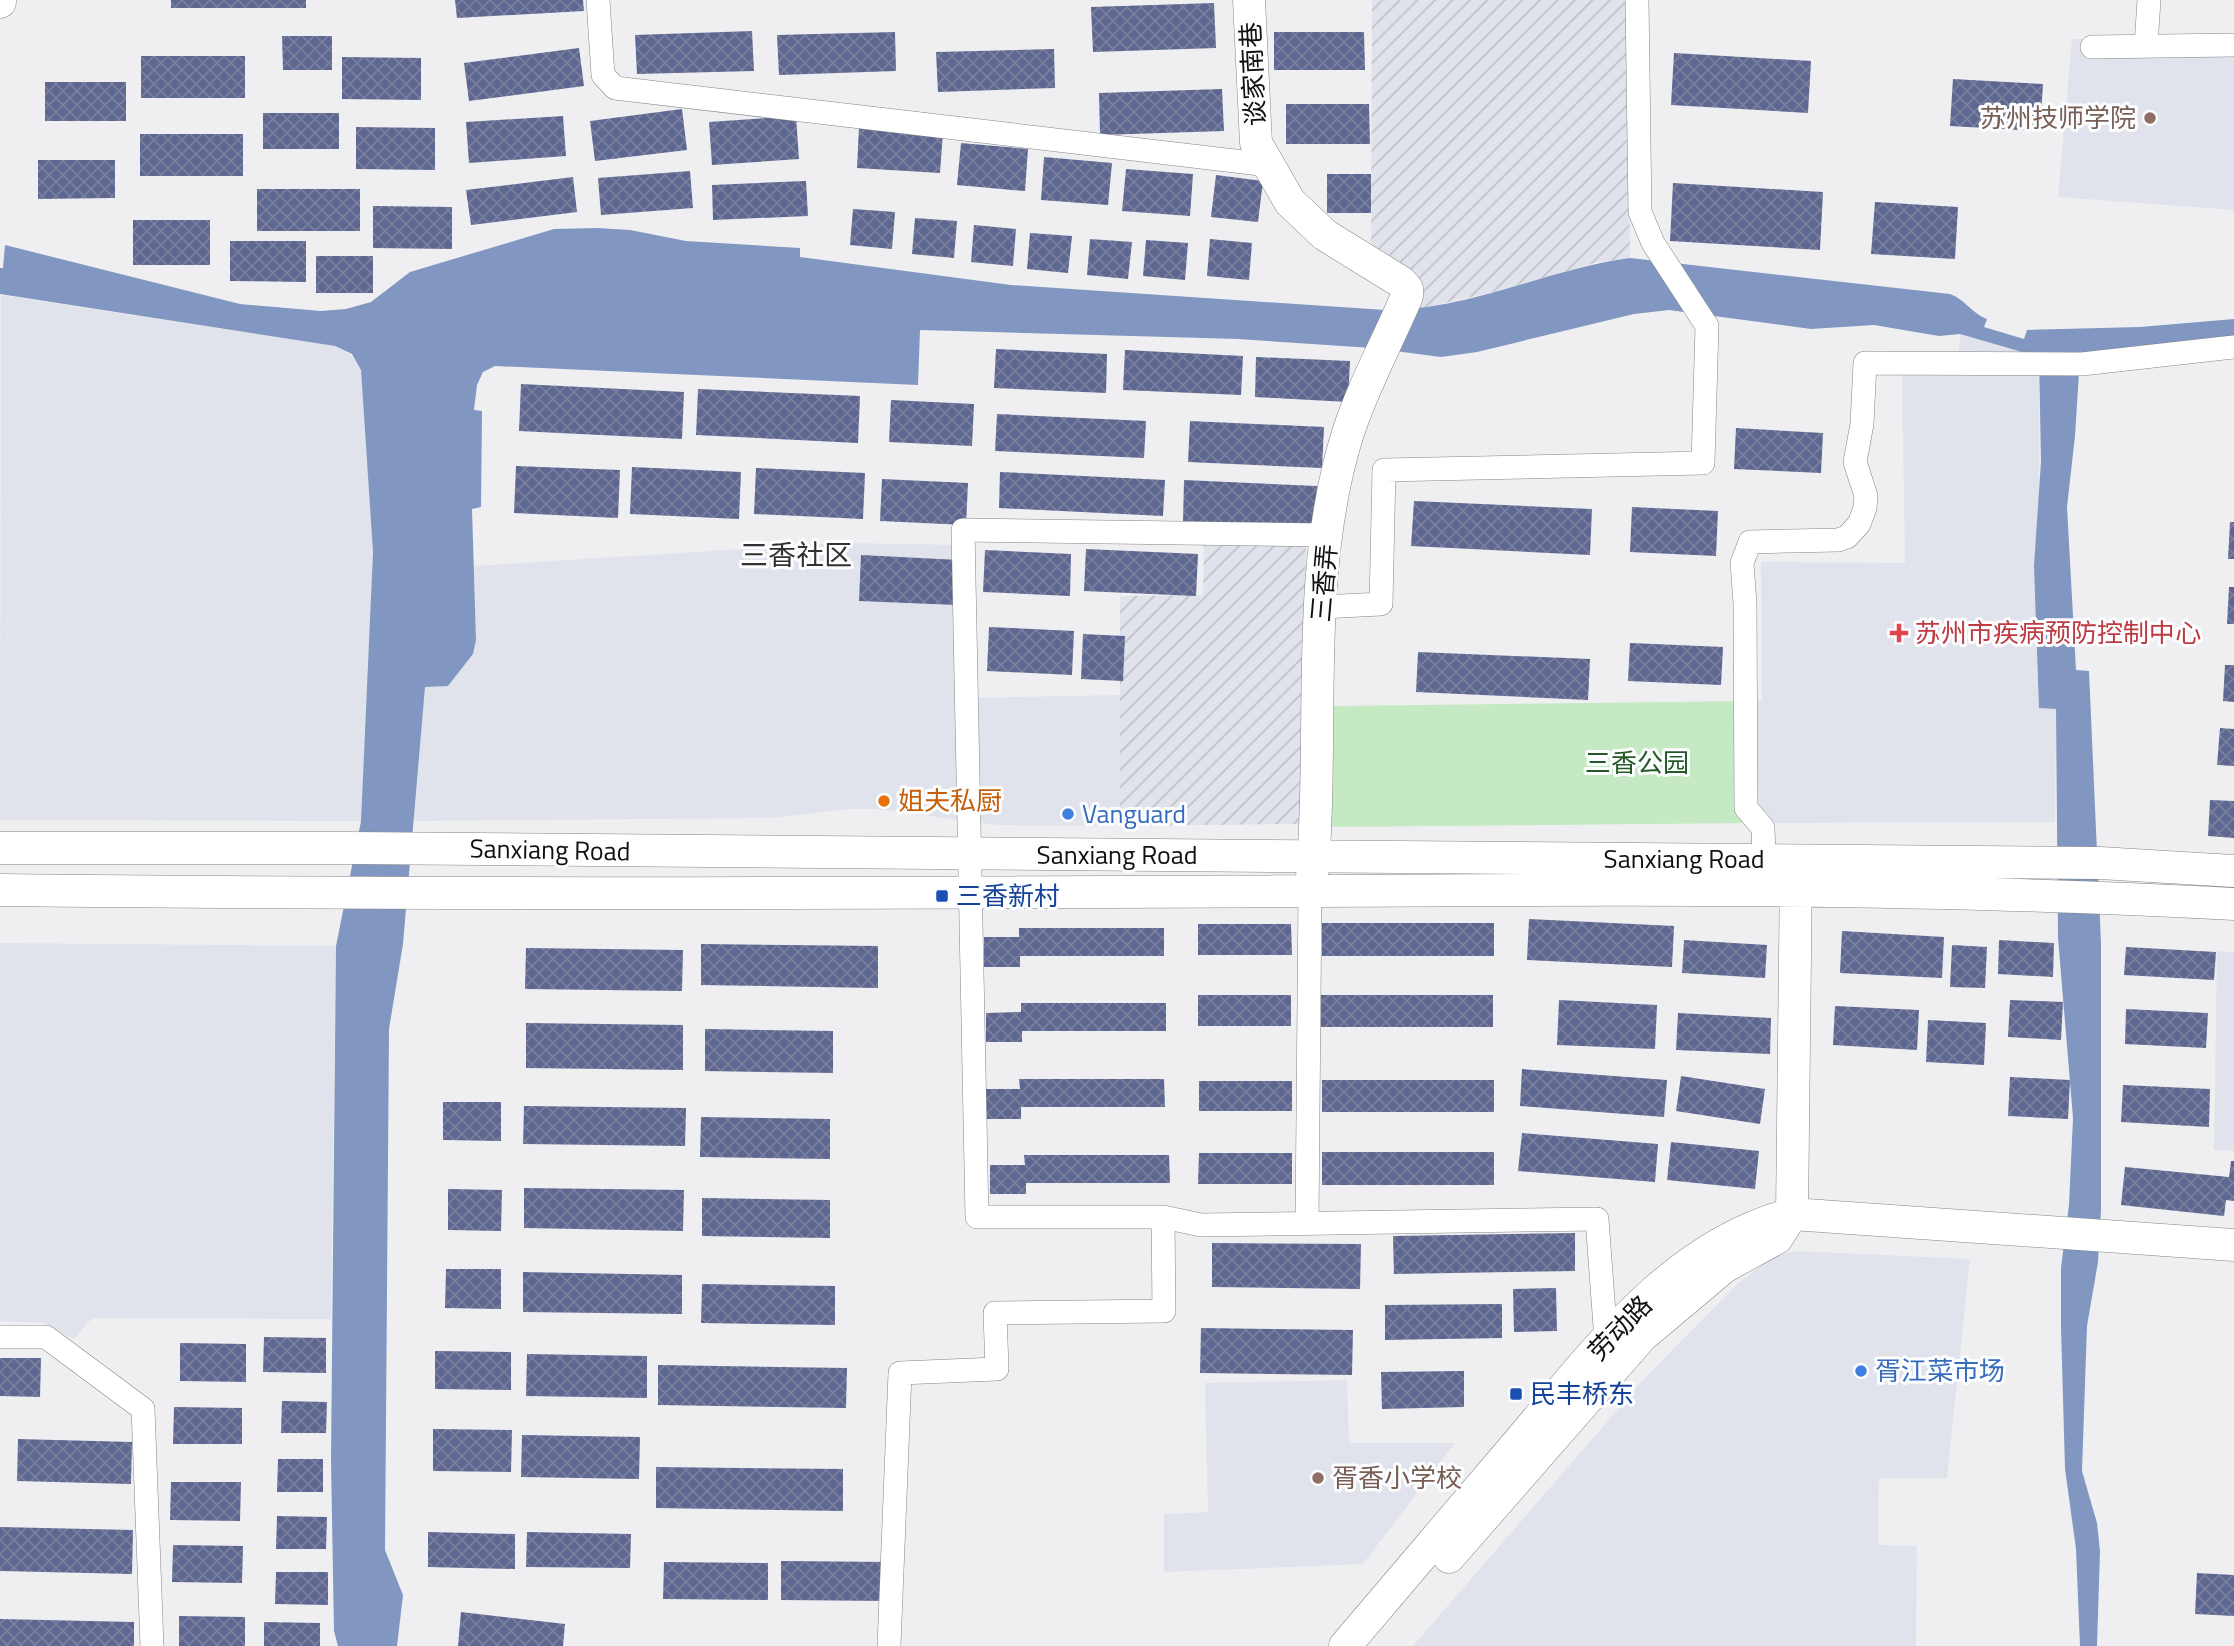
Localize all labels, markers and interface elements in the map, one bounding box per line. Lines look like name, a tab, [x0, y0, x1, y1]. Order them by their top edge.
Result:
street label: 谈家南巷	[1230, 21, 1275, 127]
place label: 苏州技师学院	[1980, 98, 2136, 137]
marker: 苏州技师学院	[2142, 110, 2158, 126]
district label: 三香社区	[740, 533, 852, 576]
street label: 三香弄	[1301, 542, 1346, 624]
place label: 苏州市疾病预防控制中心	[1915, 613, 2201, 652]
marker: 苏州市疾病预防控制中心	[1889, 623, 1909, 643]
park label: 三香公园	[1585, 743, 1689, 782]
place label: 姐夫私厨	[898, 781, 1002, 820]
marker: 姐夫私厨	[876, 793, 892, 809]
place label: Vanguard	[1082, 794, 1186, 833]
marker: Vanguard	[1060, 806, 1076, 822]
street label: Sanxiang Road	[469, 829, 631, 870]
street label: Sanxiang Road	[1037, 835, 1197, 874]
street label: Sanxiang Road	[1604, 839, 1764, 878]
place label: 三香新村	[956, 876, 1060, 915]
marker: 三香新村	[934, 888, 950, 904]
street label: 劳动路	[1579, 1286, 1661, 1369]
place label: 胥江菜市场	[1875, 1351, 2005, 1390]
marker: 胥江菜市场	[1853, 1363, 1869, 1379]
place label: 民丰桥东	[1530, 1374, 1634, 1413]
marker: 民丰桥东	[1508, 1386, 1524, 1402]
place label: 胥香小学校	[1332, 1458, 1462, 1497]
marker: 胥香小学校	[1310, 1470, 1326, 1486]

